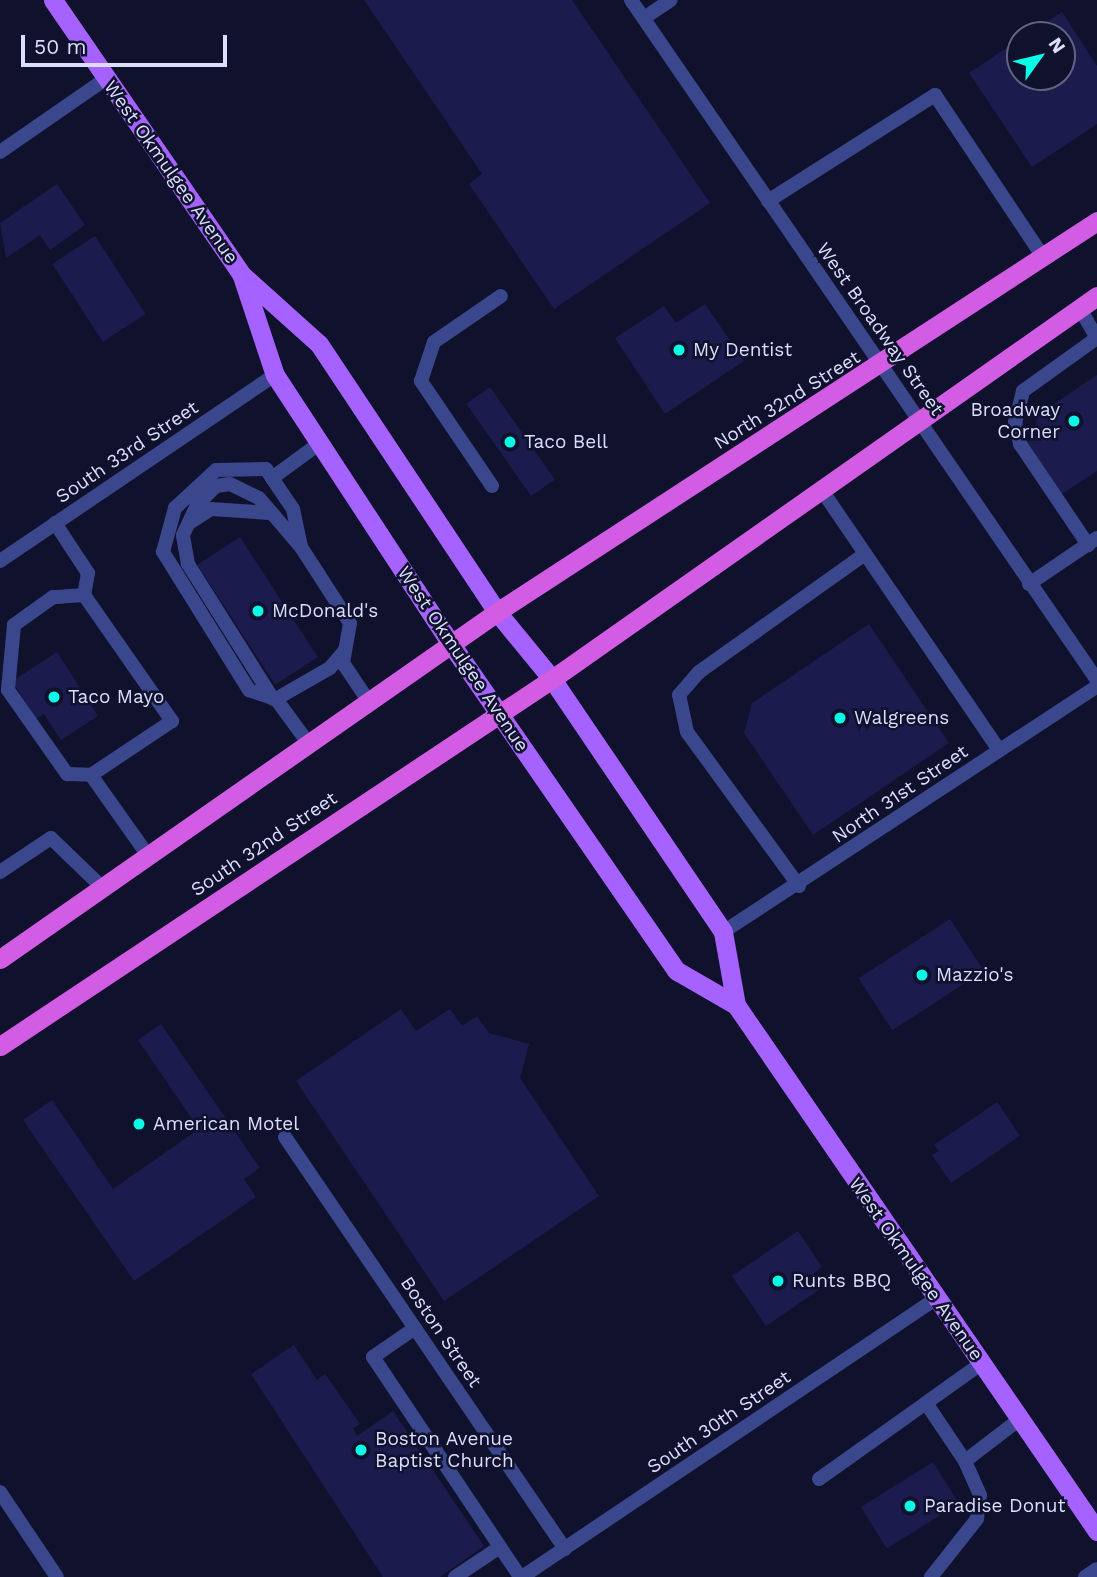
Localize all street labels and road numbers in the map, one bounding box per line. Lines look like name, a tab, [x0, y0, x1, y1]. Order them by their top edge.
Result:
street label: West Okmulgee Avenue	[99, 76, 243, 268]
street label: West Broadway Street	[811, 238, 949, 420]
street label: North 32nd Street	[710, 346, 864, 454]
street label: South 33rd Street	[52, 396, 202, 508]
street label: West Okmulgee Avenue	[392, 562, 534, 756]
street label: North 31st Street	[828, 740, 972, 848]
street label: South 32nd Street	[187, 787, 341, 901]
street label: West Okmulgee Avenue	[844, 1173, 988, 1365]
street label: Boston Street	[396, 1272, 486, 1392]
street label: South 30th Street	[643, 1366, 795, 1478]

